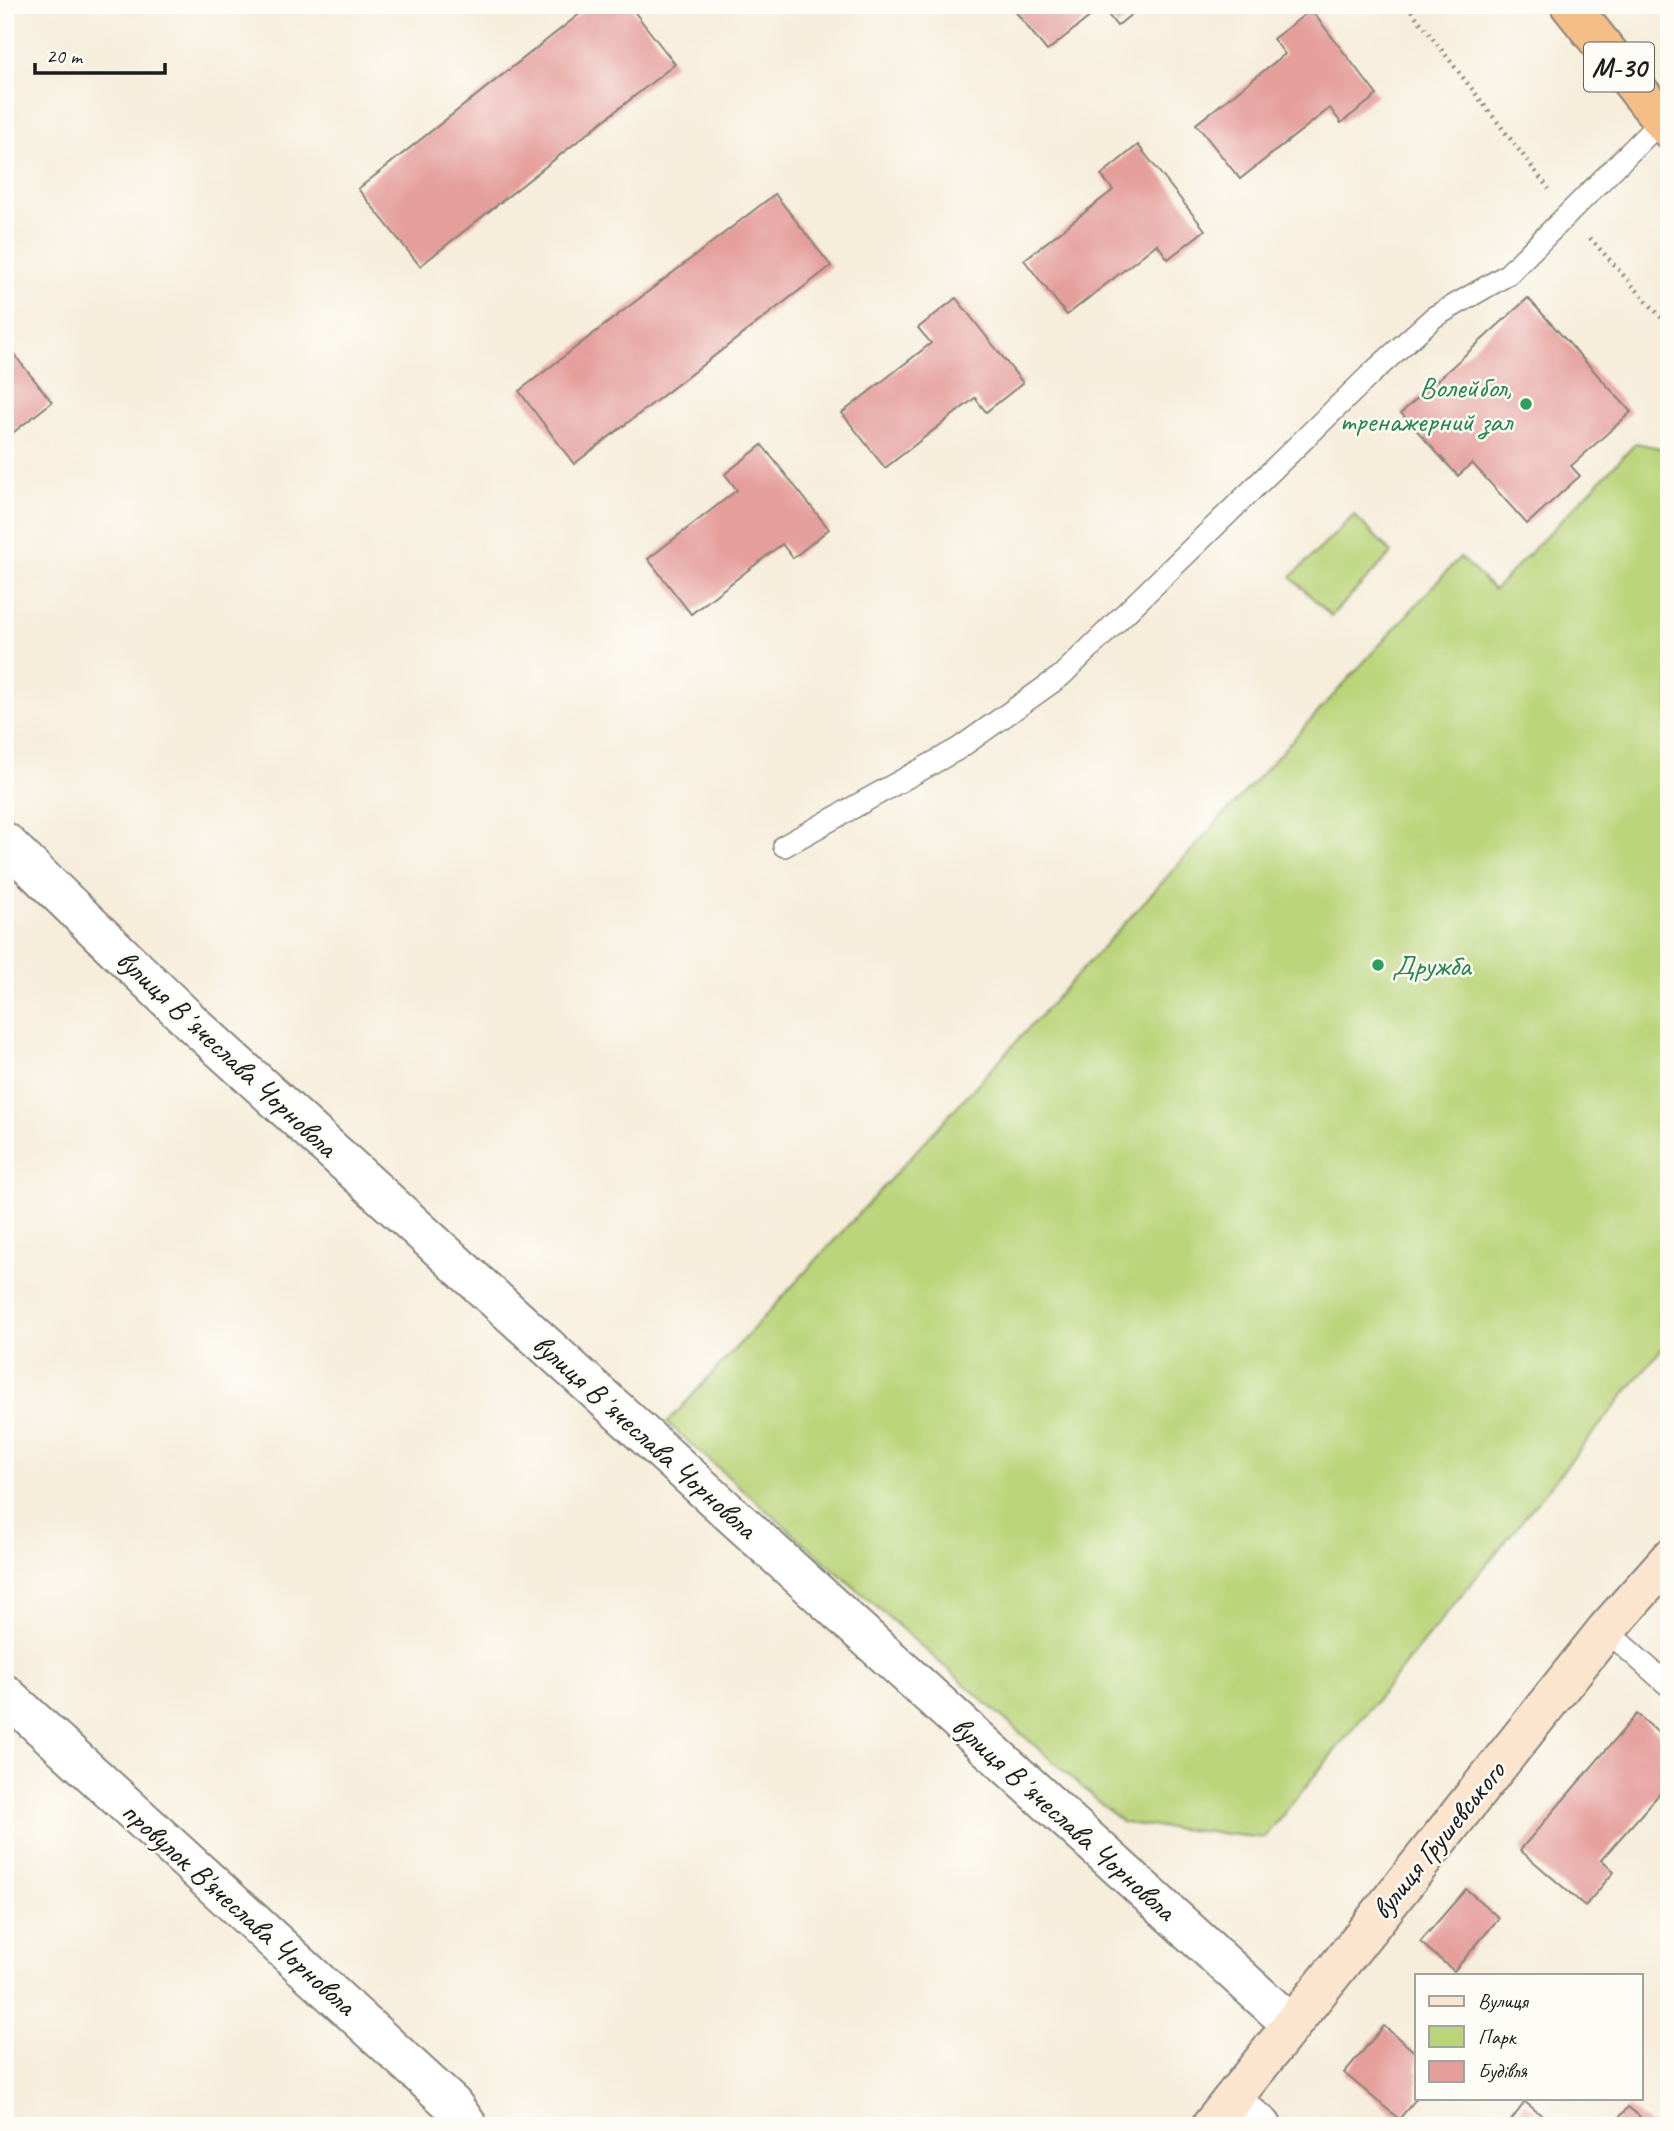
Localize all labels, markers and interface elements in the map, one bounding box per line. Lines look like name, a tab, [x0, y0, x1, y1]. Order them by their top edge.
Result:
scale bar	[35, 32, 164, 76]
road number: М-30	[1584, 42, 1654, 92]
text: 20 m	[46, 43, 84, 69]
place label: Волейбол, тренажерний зал	[1340, 368, 1514, 440]
marker: Волейбол, тренажерний зал	[1518, 396, 1534, 412]
street label: вулиця Вʼячеслава Чорновола	[108, 941, 347, 1167]
place label: Дружба	[1392, 946, 1472, 984]
marker: Дружба	[1370, 957, 1386, 973]
street label: вулиця Вʼячеслава Чорновола	[525, 1325, 766, 1548]
street label: вулиця Вʼячеслава Чорновола	[944, 1707, 1185, 1930]
street label: вулиця Грушевського	[1363, 1752, 1514, 1927]
street label: провулок В'ячеслава Чорновола	[114, 1793, 366, 2025]
legend	[1415, 1974, 1642, 2100]
text: Вулиця	[1478, 1988, 1529, 2014]
text: Парк	[1478, 2024, 1518, 2050]
text: Будівля	[1478, 2058, 1528, 2084]

